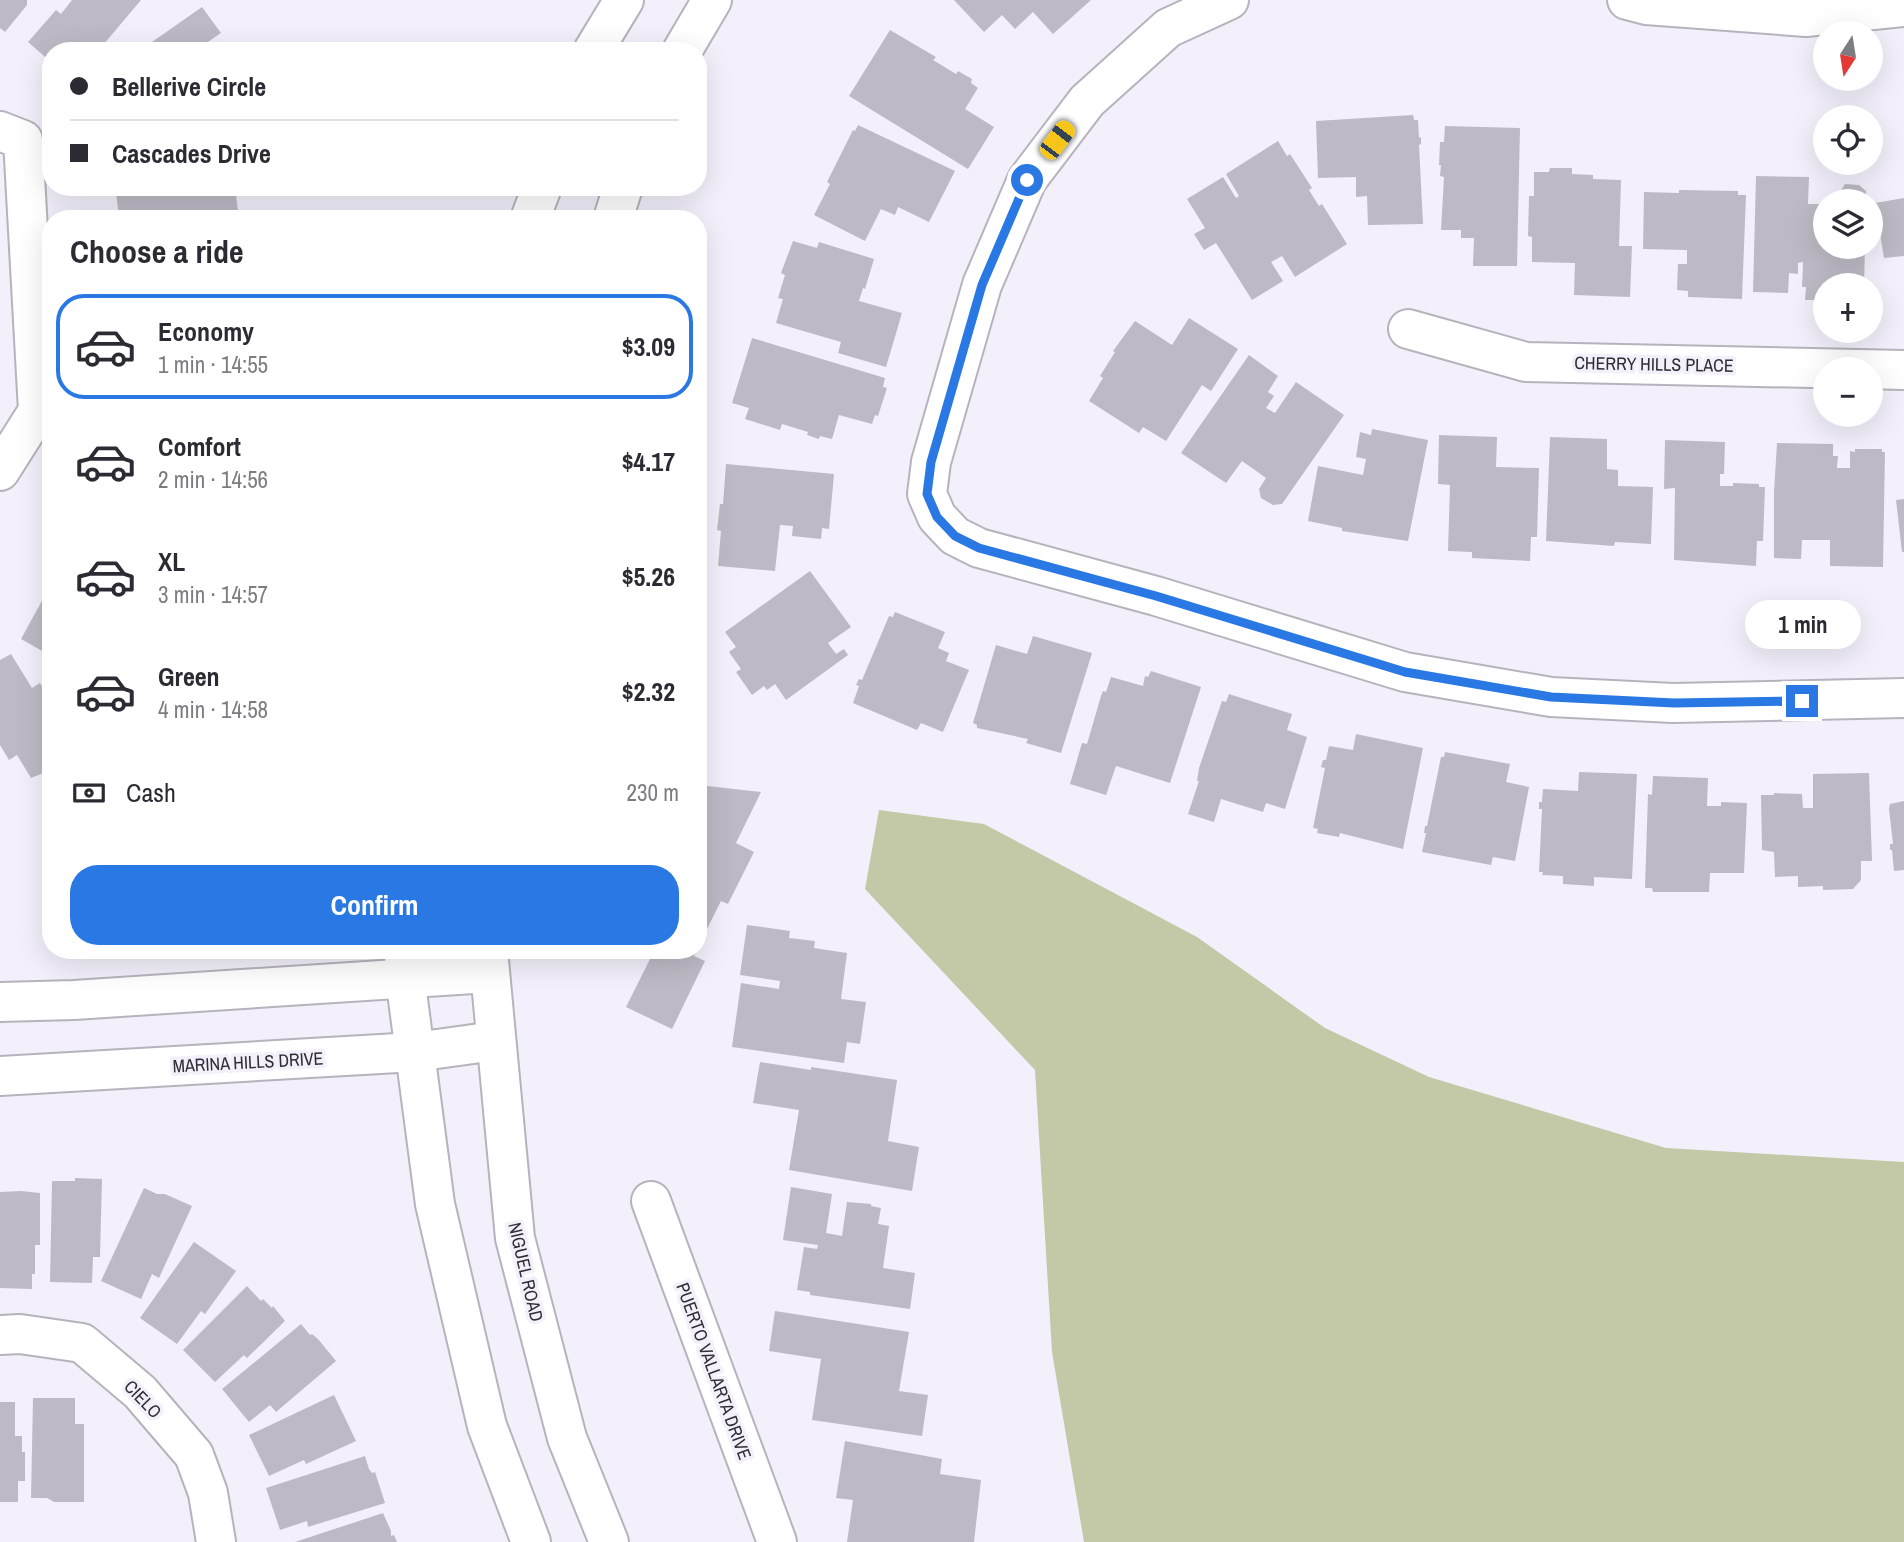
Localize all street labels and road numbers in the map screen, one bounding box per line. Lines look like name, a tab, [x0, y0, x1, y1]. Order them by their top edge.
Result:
street label: CHERRY HILLS PLACE	[1574, 350, 1734, 378]
street label: MARINA HILLS DRIVE	[172, 1046, 324, 1078]
street label: NIGUEL ROAD	[502, 1220, 550, 1324]
street label: PUERTO VALLARTA DRIVE	[670, 1279, 758, 1463]
street label: CIELO	[119, 1374, 167, 1424]

